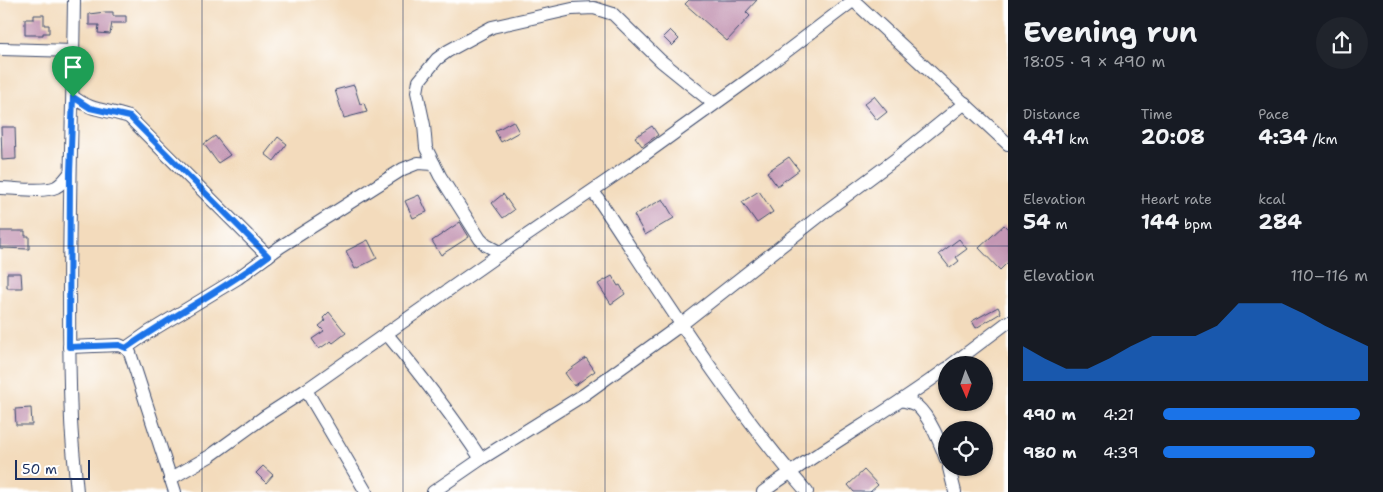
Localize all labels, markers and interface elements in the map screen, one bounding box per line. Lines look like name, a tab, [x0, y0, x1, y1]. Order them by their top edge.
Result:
text: Evening run	[1023, 13, 1198, 51]
button: share	[1316, 17, 1368, 69]
pin	[52, 46, 94, 97]
text: 18:05 · 9 × 490 m	[1023, 51, 1165, 72]
icon: arrive	[59, 53, 87, 81]
text: Distance	[1023, 105, 1080, 123]
text: Time	[1141, 105, 1173, 123]
text: Pace	[1258, 105, 1289, 123]
text: 4.41	[1023, 123, 1064, 151]
text: 20:08	[1141, 123, 1205, 151]
text: 4:34	[1258, 123, 1308, 151]
text: km	[1064, 130, 1089, 148]
text: /km	[1308, 130, 1338, 148]
text: Elevation	[1023, 190, 1086, 208]
text: Heart rate	[1141, 190, 1212, 208]
text: kcal	[1258, 190, 1286, 208]
text: 54	[1023, 208, 1051, 236]
text: 144	[1141, 208, 1179, 236]
text: 284	[1258, 208, 1302, 236]
text: m	[1051, 215, 1068, 233]
text: bpm	[1179, 215, 1212, 233]
text: Elevation	[1023, 265, 1095, 286]
text: 110–116 m	[1290, 265, 1368, 286]
north arrow	[938, 356, 992, 411]
map controls	[938, 356, 993, 476]
text: 490 m	[1023, 404, 1076, 425]
text: 4:21	[1103, 404, 1134, 425]
button: locate	[938, 421, 993, 476]
text: 980 m	[1023, 442, 1077, 463]
text: 4:39	[1103, 442, 1139, 463]
scale bar	[15, 457, 90, 480]
text: 50 m	[22, 460, 57, 478]

